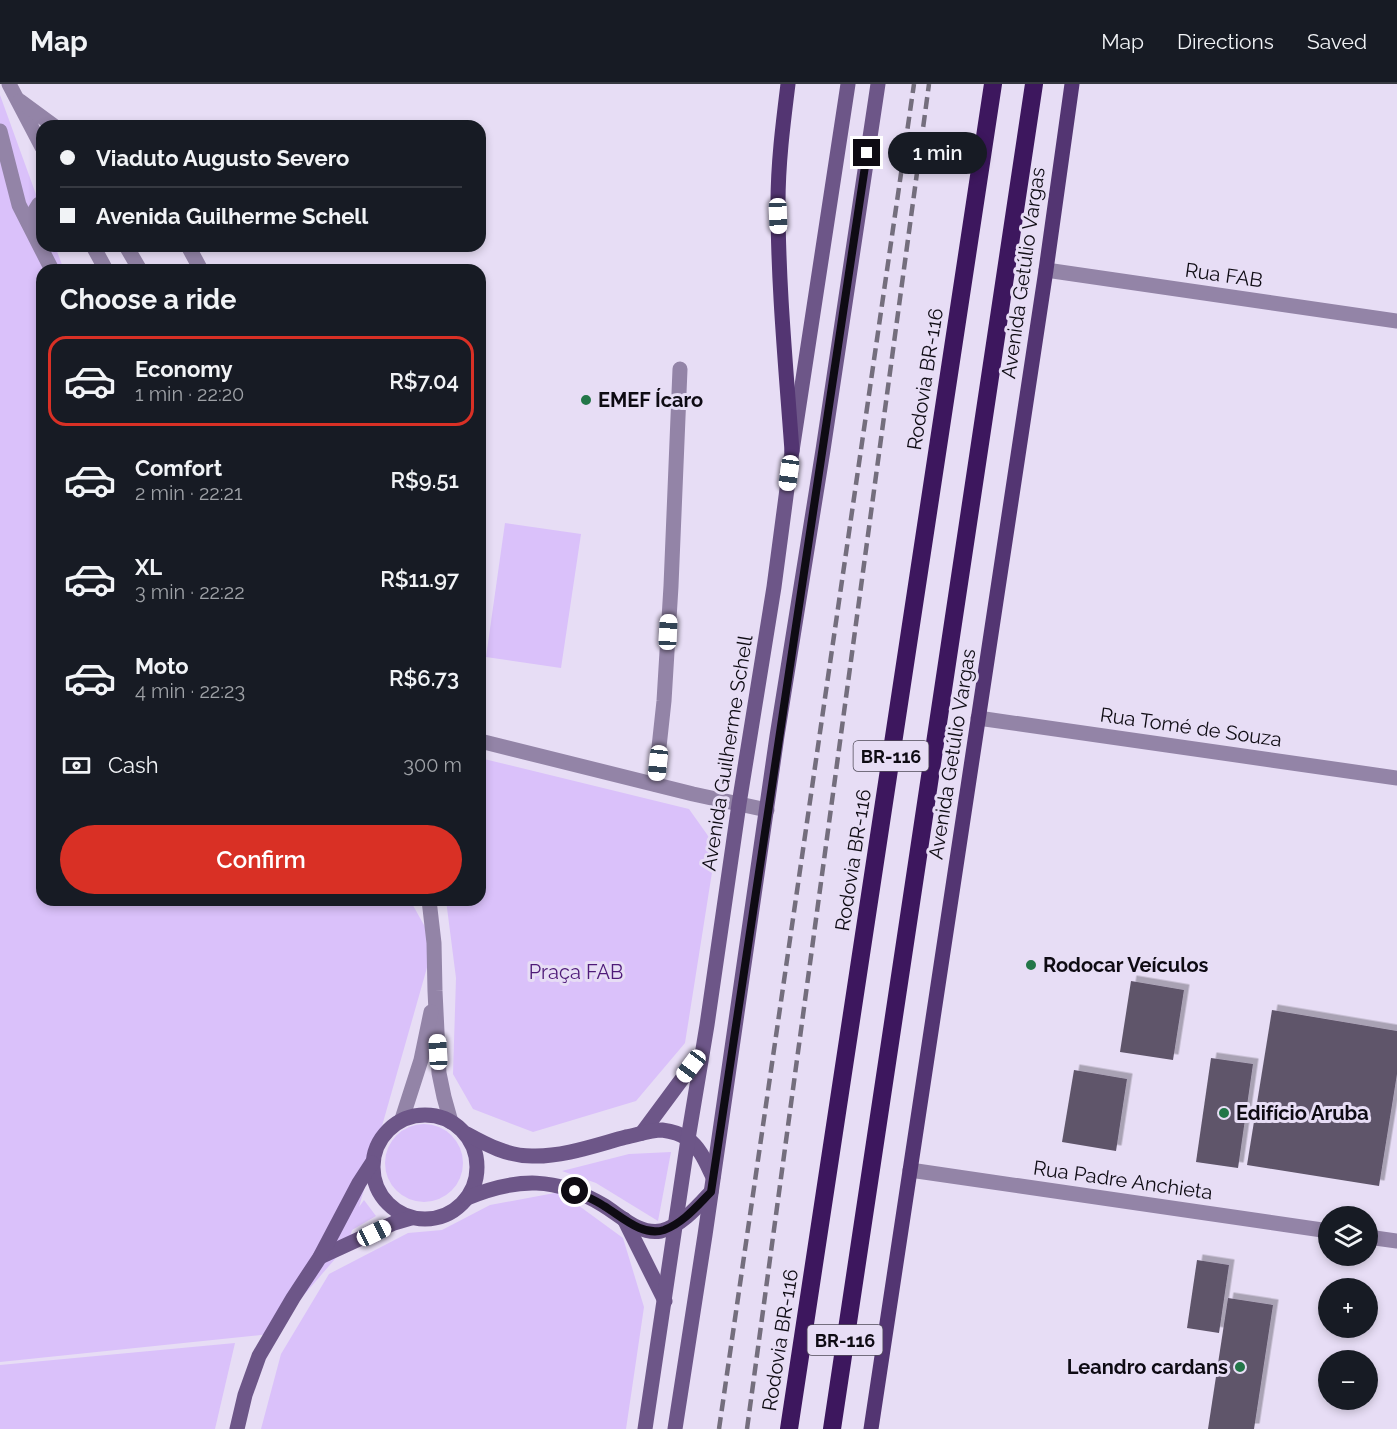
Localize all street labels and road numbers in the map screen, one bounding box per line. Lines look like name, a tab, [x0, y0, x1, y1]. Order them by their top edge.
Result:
street label: Avenida Getúlio Vargas	[996, 166, 1050, 380]
street label: Rua FAB	[1184, 258, 1264, 292]
street label: Rodovia BR-116	[902, 306, 948, 452]
street label: Avenida Guilherme Schell	[697, 633, 758, 873]
street label: Avenida Getúlio Vargas	[923, 647, 981, 861]
street label: Rua Tomé de Souza	[1099, 702, 1283, 752]
road number: BR-116	[854, 741, 928, 771]
street label: Rodovia BR-116	[830, 787, 876, 933]
street label: Rua Padre Anchieta	[1032, 1156, 1214, 1204]
street label: Rodovia BR-116	[757, 1267, 803, 1413]
road number: BR-116	[808, 1325, 882, 1355]

